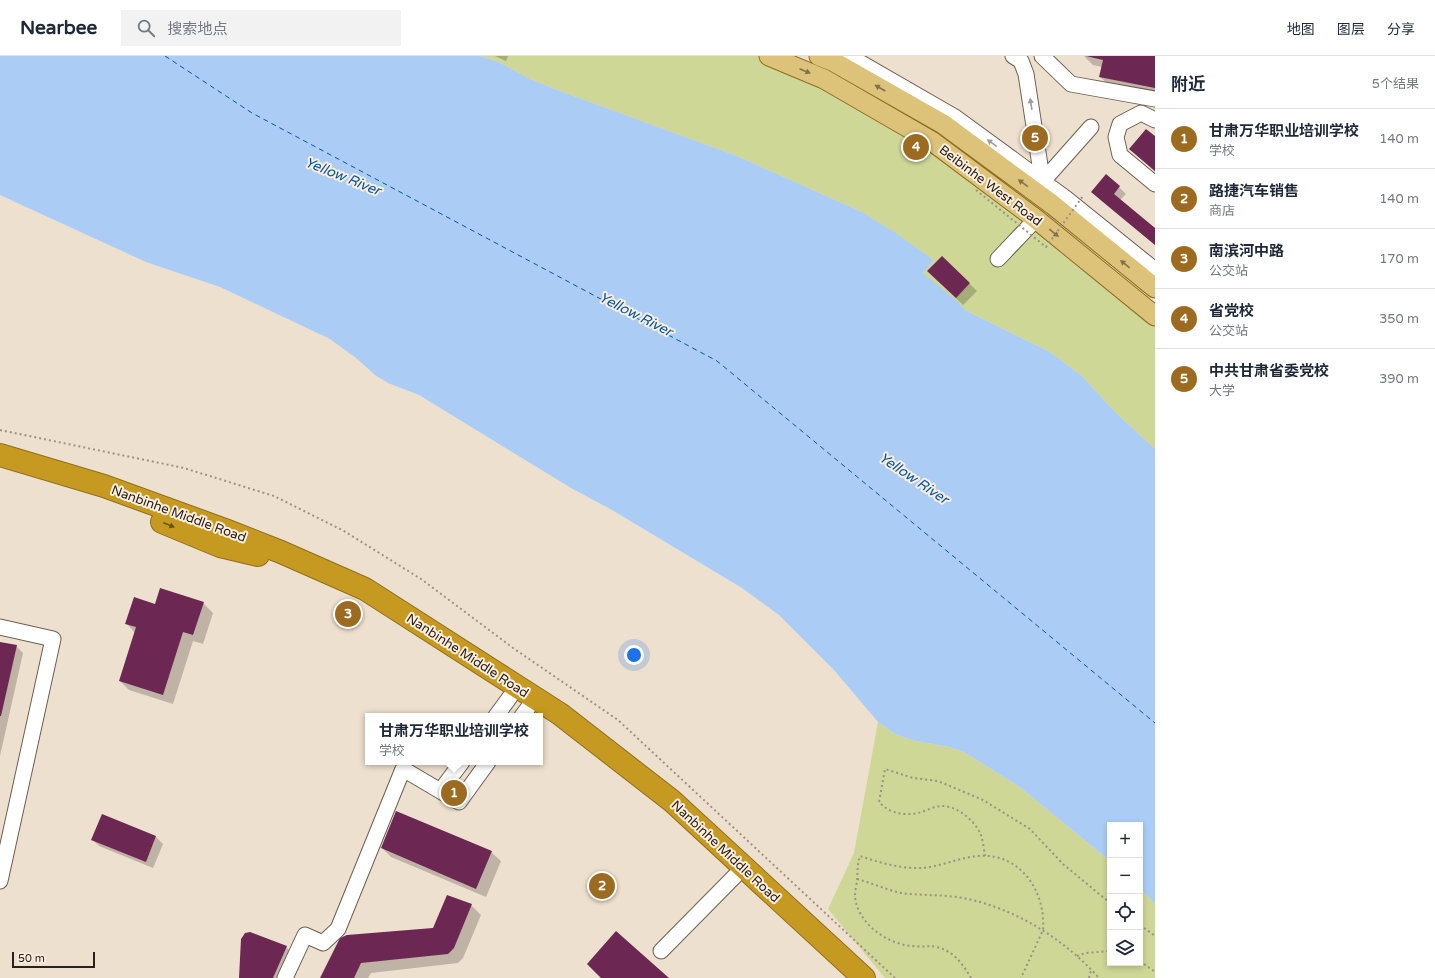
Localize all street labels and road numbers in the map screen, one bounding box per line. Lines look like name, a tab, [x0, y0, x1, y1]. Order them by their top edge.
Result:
street label: Beibinhe West Road	[936, 142, 1045, 230]
street label: Nanbinhe Middle Road	[109, 482, 248, 546]
street label: Nanbinhe Middle Road	[403, 610, 532, 701]
street label: Nanbinhe Middle Road	[668, 797, 783, 906]

